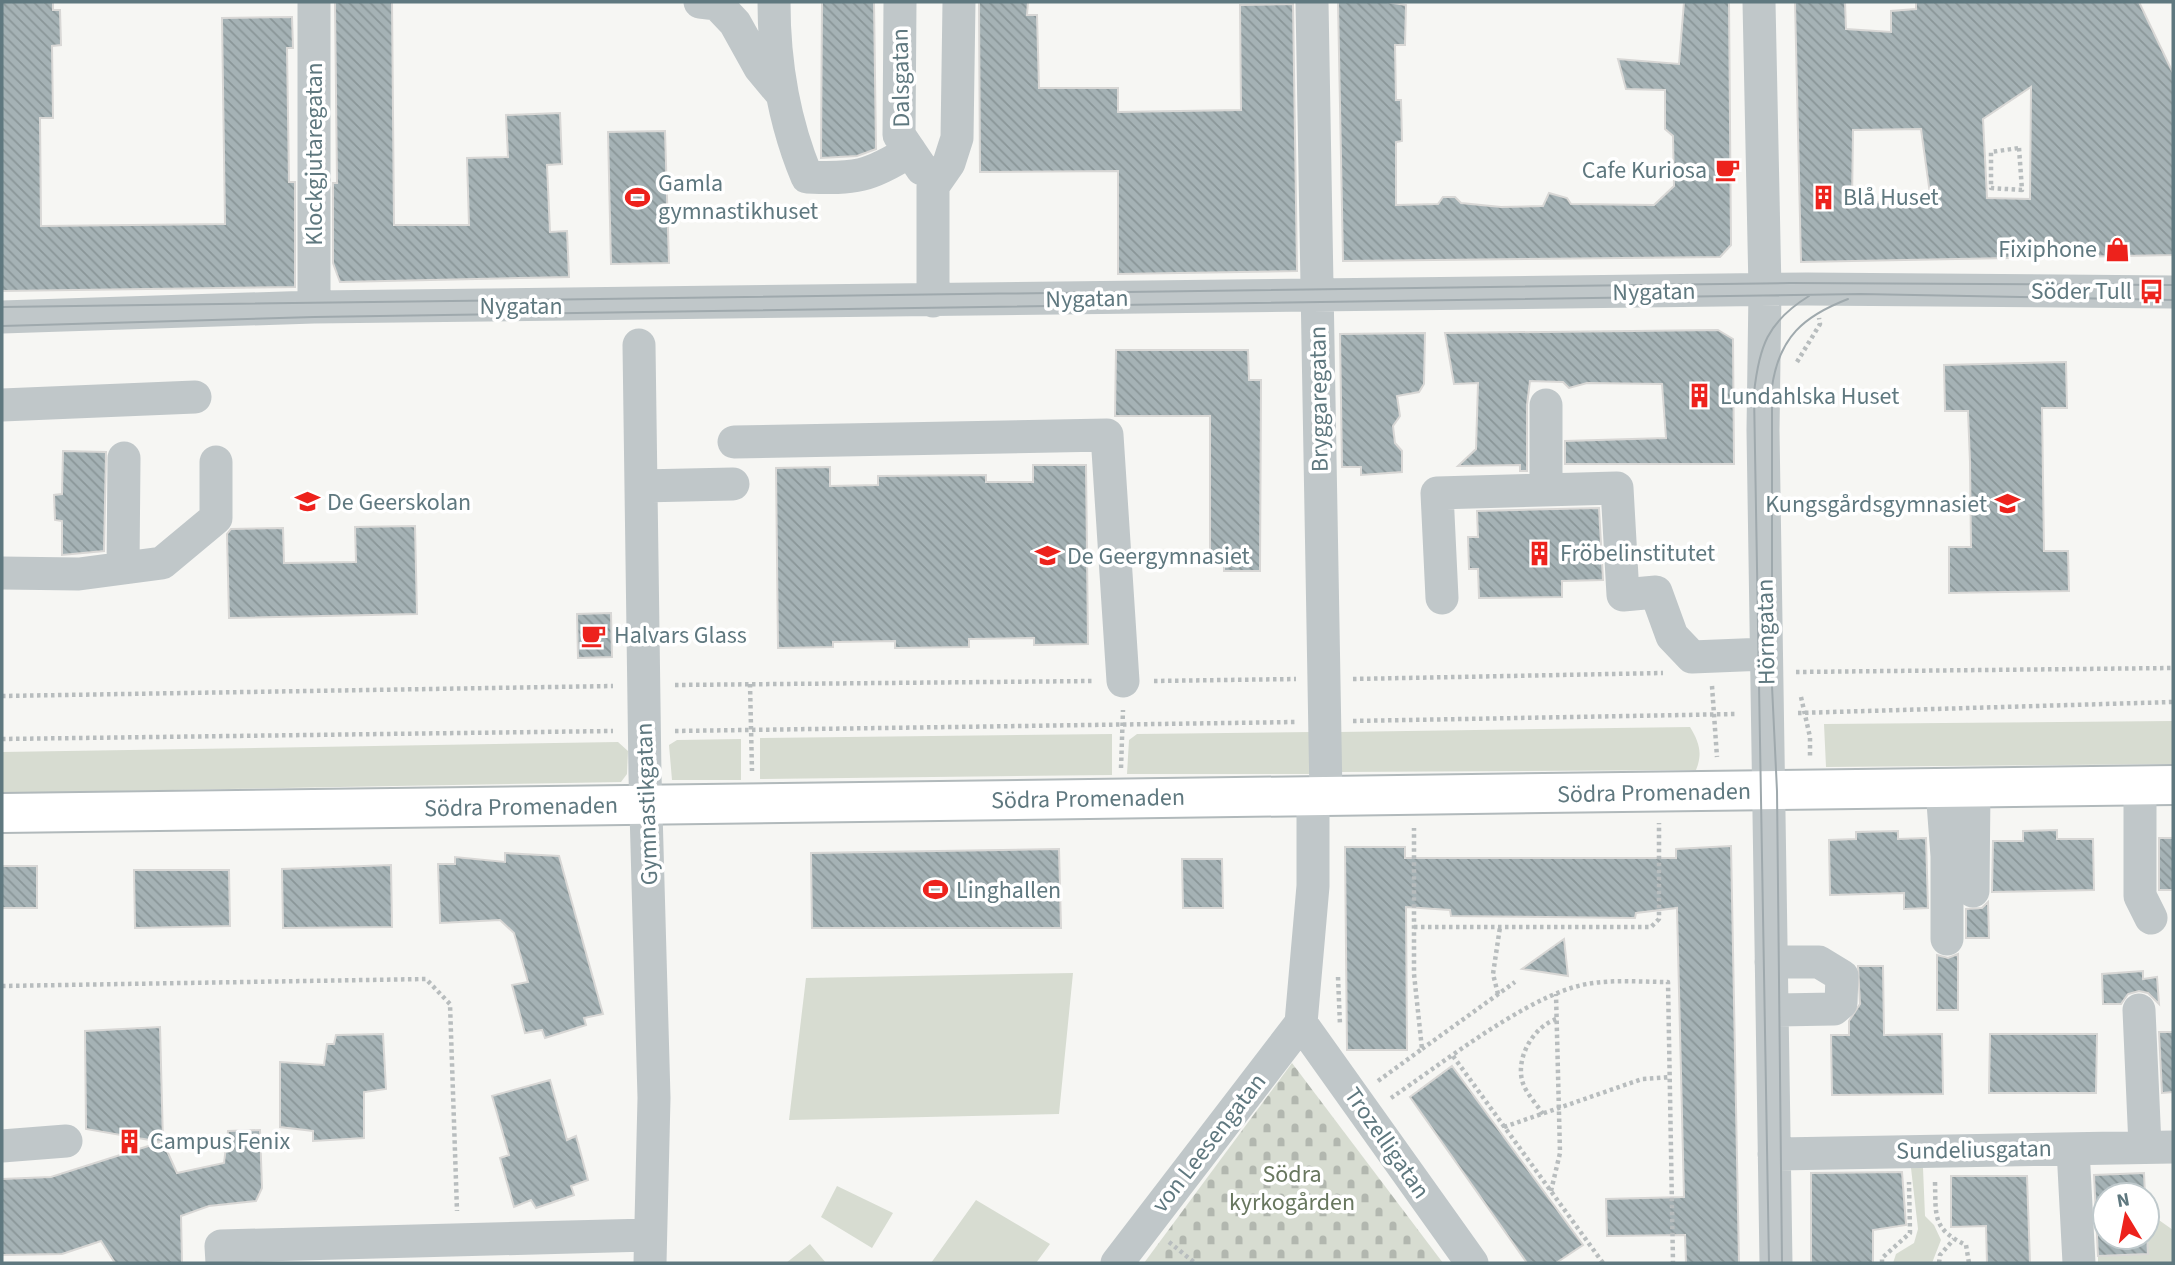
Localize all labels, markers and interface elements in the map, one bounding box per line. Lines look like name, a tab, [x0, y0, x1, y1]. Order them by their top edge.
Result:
street label: Dalsgatan	[883, 28, 919, 128]
street label: Klockgjutaregatan	[297, 62, 332, 246]
place label: Cafe Kuriosa	[1582, 153, 1707, 188]
cafe icon: Cafe Kuriosa	[1713, 156, 1741, 184]
place label: Gamla gymnastikhuset	[658, 166, 818, 229]
place label: Blå Huset	[1843, 180, 1939, 215]
sports icon: Gamla gymnastikhuset	[624, 183, 652, 211]
building icon: Blå Huset	[1809, 183, 1837, 211]
place label: Fixiphone	[1998, 232, 2097, 267]
shop icon: Fixiphone	[2103, 235, 2131, 263]
street label: Nygatan	[1612, 274, 1696, 310]
place label: Söder Tull	[2031, 274, 2132, 309]
bus stop icon: Söder Tull	[2138, 277, 2166, 305]
street label: Nygatan	[1045, 281, 1129, 317]
street label: Nygatan	[479, 289, 563, 324]
street label: Bryggaregatan	[1300, 326, 1338, 472]
place label: Lundahlska Huset	[1720, 379, 1899, 414]
building icon: Lundahlska Huset	[1686, 382, 1714, 410]
place label: De Geerskolan	[327, 485, 471, 520]
place label: Kungsgårdsgymnasiet	[1765, 487, 1987, 522]
school or university icon: De Geerskolan	[293, 488, 321, 516]
school or university icon: Kungsgårdsgymnasiet	[1993, 490, 2021, 518]
place label: Fröbelinstitutet	[1560, 536, 1715, 571]
place label: De Geergymnasiet	[1067, 539, 1250, 574]
building icon: Fröbelinstitutet	[1526, 539, 1554, 567]
school or university icon: De Geergymnasiet	[1033, 542, 1061, 570]
street label: Hörngatan	[1748, 578, 1784, 686]
place label: Halvars Glass	[614, 618, 747, 653]
cafe icon: Halvars Glass	[580, 621, 608, 649]
street label: Gymnastikgatan	[627, 722, 667, 886]
street label: Södra Promenaden	[1557, 774, 1751, 812]
street label: Södra Promenaden	[991, 780, 1185, 818]
street label: Södra Promenaden	[424, 788, 618, 826]
place label: Linghallen	[956, 873, 1061, 908]
sports icon: Linghallen	[922, 876, 950, 904]
street label: von Leesengatan	[1143, 1066, 1275, 1220]
street label: Trozelligatan	[1336, 1080, 1438, 1206]
place label: Campus Fenix	[150, 1124, 290, 1159]
building icon: Campus Fenix	[116, 1127, 144, 1155]
street label: Sundeliusgatan	[1896, 1131, 2052, 1169]
park label: Södra kyrkogården	[1229, 1157, 1355, 1220]
north arrow	[2091, 1181, 2161, 1251]
text: N	[2115, 1186, 2132, 1215]

